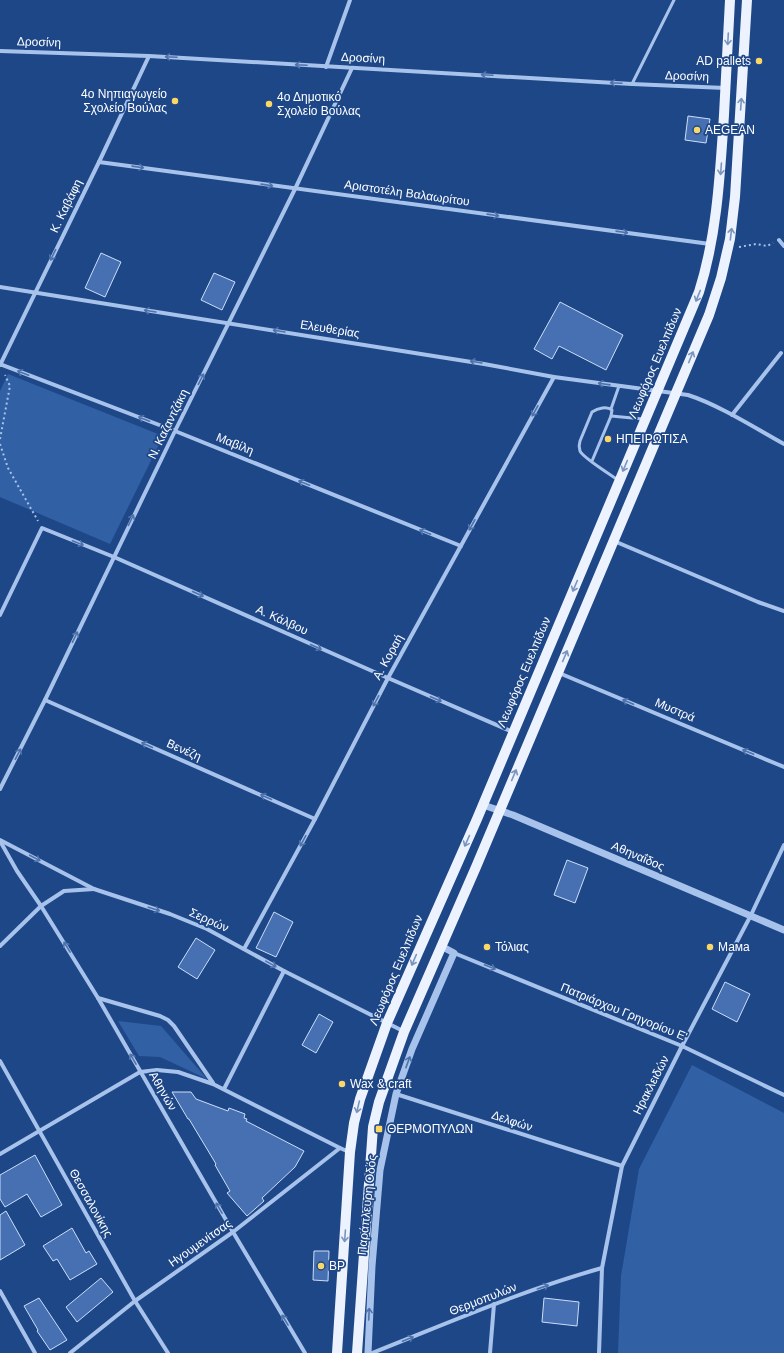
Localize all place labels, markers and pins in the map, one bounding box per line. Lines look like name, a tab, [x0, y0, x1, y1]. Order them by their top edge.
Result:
place label: AD pallets	[696, 54, 751, 68]
marker: AD pallets	[754, 56, 764, 66]
place label: 4ο Νηπιαγωγείο Σχολείο Βούλας	[81, 87, 167, 115]
place label: 4ο Δημοτικό Σχολείο Βούλας	[277, 90, 361, 118]
marker: 4ο Νηπιαγωγείο Σχολείο Βούλας	[170, 96, 180, 106]
marker: 4ο Δημοτικό Σχολείο Βούλας	[264, 99, 274, 109]
place label: AEGEAN	[705, 123, 755, 137]
marker: AEGEAN	[692, 125, 702, 135]
place label: ΗΠΕΙΡΩΤΙΣΑ	[616, 432, 688, 446]
marker: ΗΠΕΙΡΩΤΙΣΑ	[603, 434, 613, 444]
place label: Τόλιας	[495, 940, 529, 954]
place label: Мама	[718, 940, 750, 954]
marker: Τόλιας	[482, 942, 492, 952]
marker: Мама	[705, 942, 715, 952]
place label: Wax & craft	[350, 1077, 412, 1091]
marker: Wax & craft	[337, 1079, 347, 1089]
place label: ΘΕΡΜΟΠΥΛΩΝ	[387, 1122, 473, 1136]
marker: ΘΕΡΜΟΠΥΛΩΝ	[374, 1124, 384, 1134]
place label: BP	[329, 1259, 345, 1273]
marker: BP	[316, 1261, 326, 1271]

